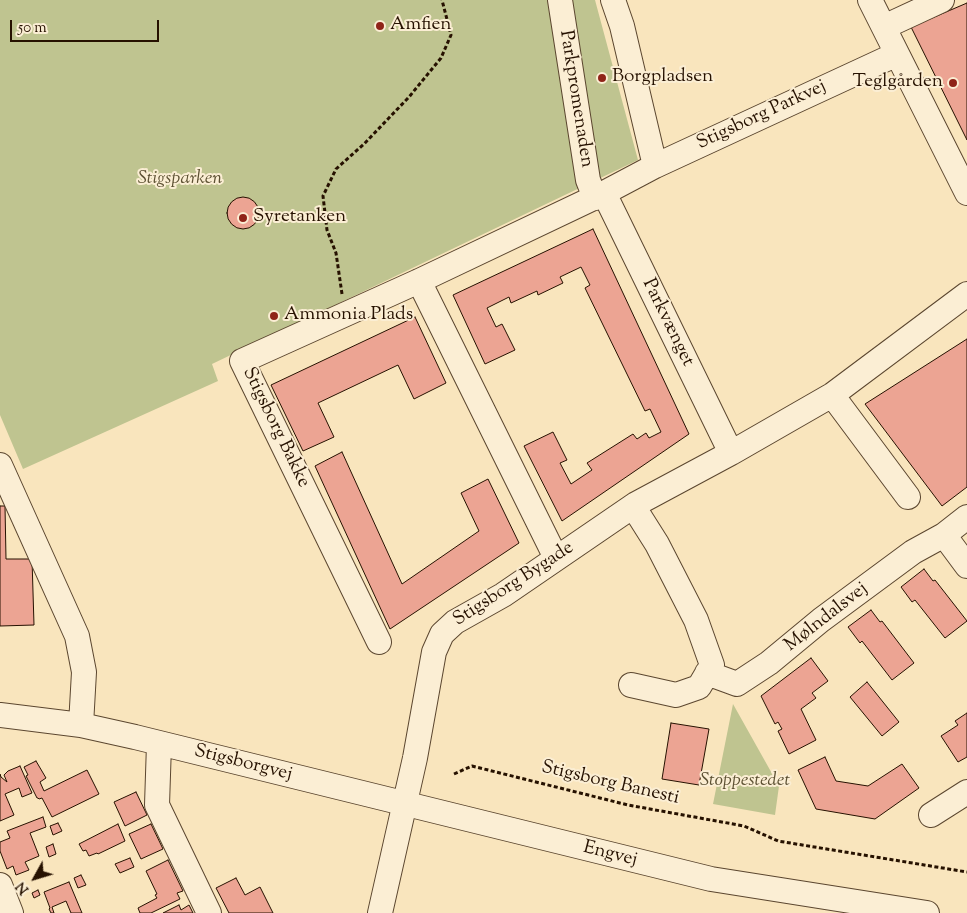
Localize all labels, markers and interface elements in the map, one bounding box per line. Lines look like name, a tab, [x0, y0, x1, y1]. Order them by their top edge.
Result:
scale bar	[12, 10, 161, 42]
place label: Amfien	[390, 15, 452, 37]
text: 50 m	[18, 18, 47, 39]
marker: Amfien	[374, 20, 386, 32]
street label: Parkpromenaden	[553, 29, 597, 169]
place label: Borgpladsen	[612, 67, 713, 89]
marker: Borgpladsen	[596, 72, 608, 84]
place label: Teglgården	[853, 72, 943, 94]
street label: Stigsborg Parkvej	[694, 76, 830, 156]
marker: Teglgården	[947, 77, 959, 89]
park label: Stigsparken	[138, 169, 222, 191]
place label: Syretanken	[253, 207, 346, 229]
marker: Syretanken	[237, 212, 249, 224]
street label: Parkvænget	[636, 275, 698, 371]
place label: Ammonia Plads	[284, 305, 413, 327]
marker: Ammonia Plads	[268, 310, 280, 322]
street label: Stigsborg Bakke	[236, 364, 314, 492]
street label: Stigsborg Bygade	[449, 538, 579, 632]
street label: Mølndalsvej	[781, 578, 873, 658]
street label: Stigsborgvej	[192, 741, 294, 787]
street label: Stigsborg Banesti	[539, 757, 681, 811]
park label: Stoppestedet	[700, 771, 790, 793]
street label: Engvej	[580, 837, 640, 873]
north arrow	[10, 853, 60, 903]
text: N	[12, 877, 35, 898]

